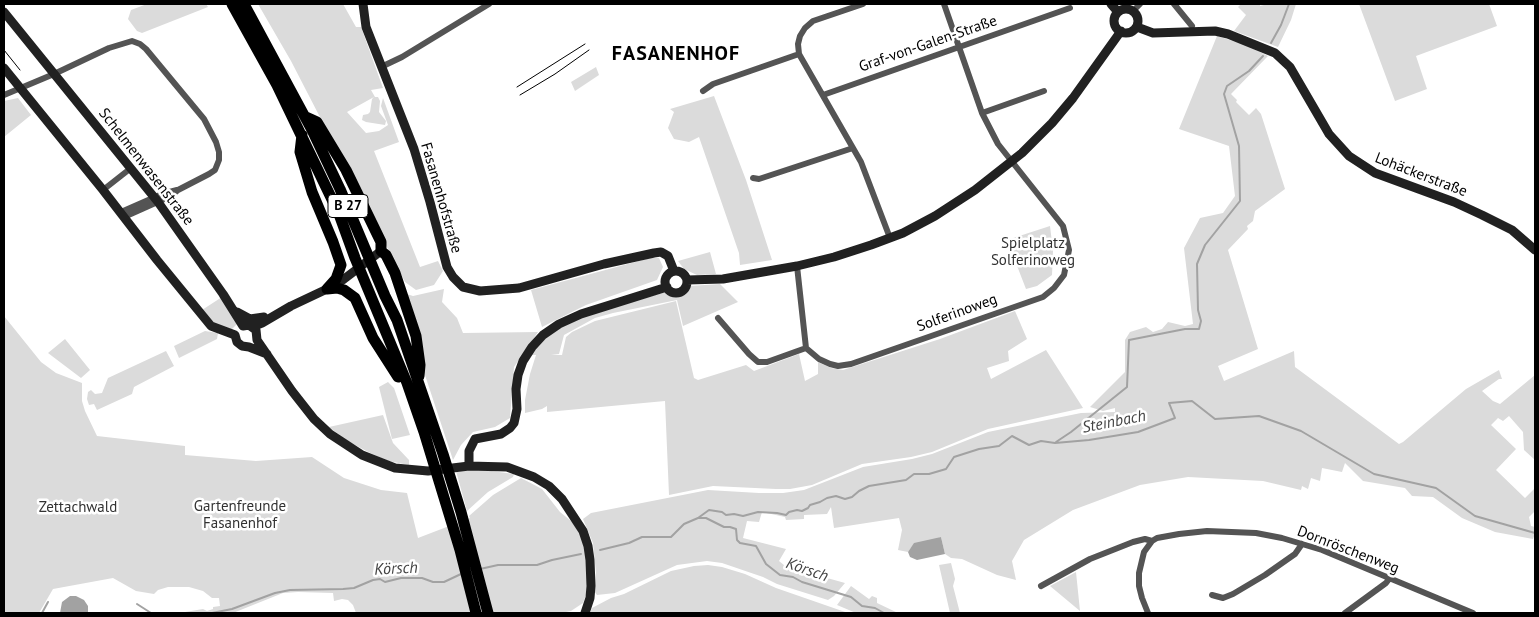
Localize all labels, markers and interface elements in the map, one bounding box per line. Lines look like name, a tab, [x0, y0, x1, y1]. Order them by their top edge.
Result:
street label: Graf-von-Galen-Straße	[857, 12, 999, 76]
district label: FASANENHOF	[611, 42, 741, 66]
street label: Schelmenwasenstraße	[95, 105, 197, 229]
street label: Fasanenhofstraße	[417, 141, 465, 255]
street label: Lohäckerstraße	[1372, 149, 1470, 201]
road number: B 27	[328, 195, 368, 218]
park label: Spielplatz Solferinoweg	[991, 235, 1075, 270]
street label: Solferinoweg	[914, 290, 1000, 336]
water label: Steinbach	[1081, 406, 1147, 438]
park label: Gartenfreunde Fasanenhof	[194, 498, 286, 533]
park label: Zettachwald	[39, 499, 117, 517]
street label: Dornröschenweg	[1294, 522, 1402, 578]
water label: Körsch	[783, 554, 831, 586]
water label: Körsch	[374, 558, 418, 580]

